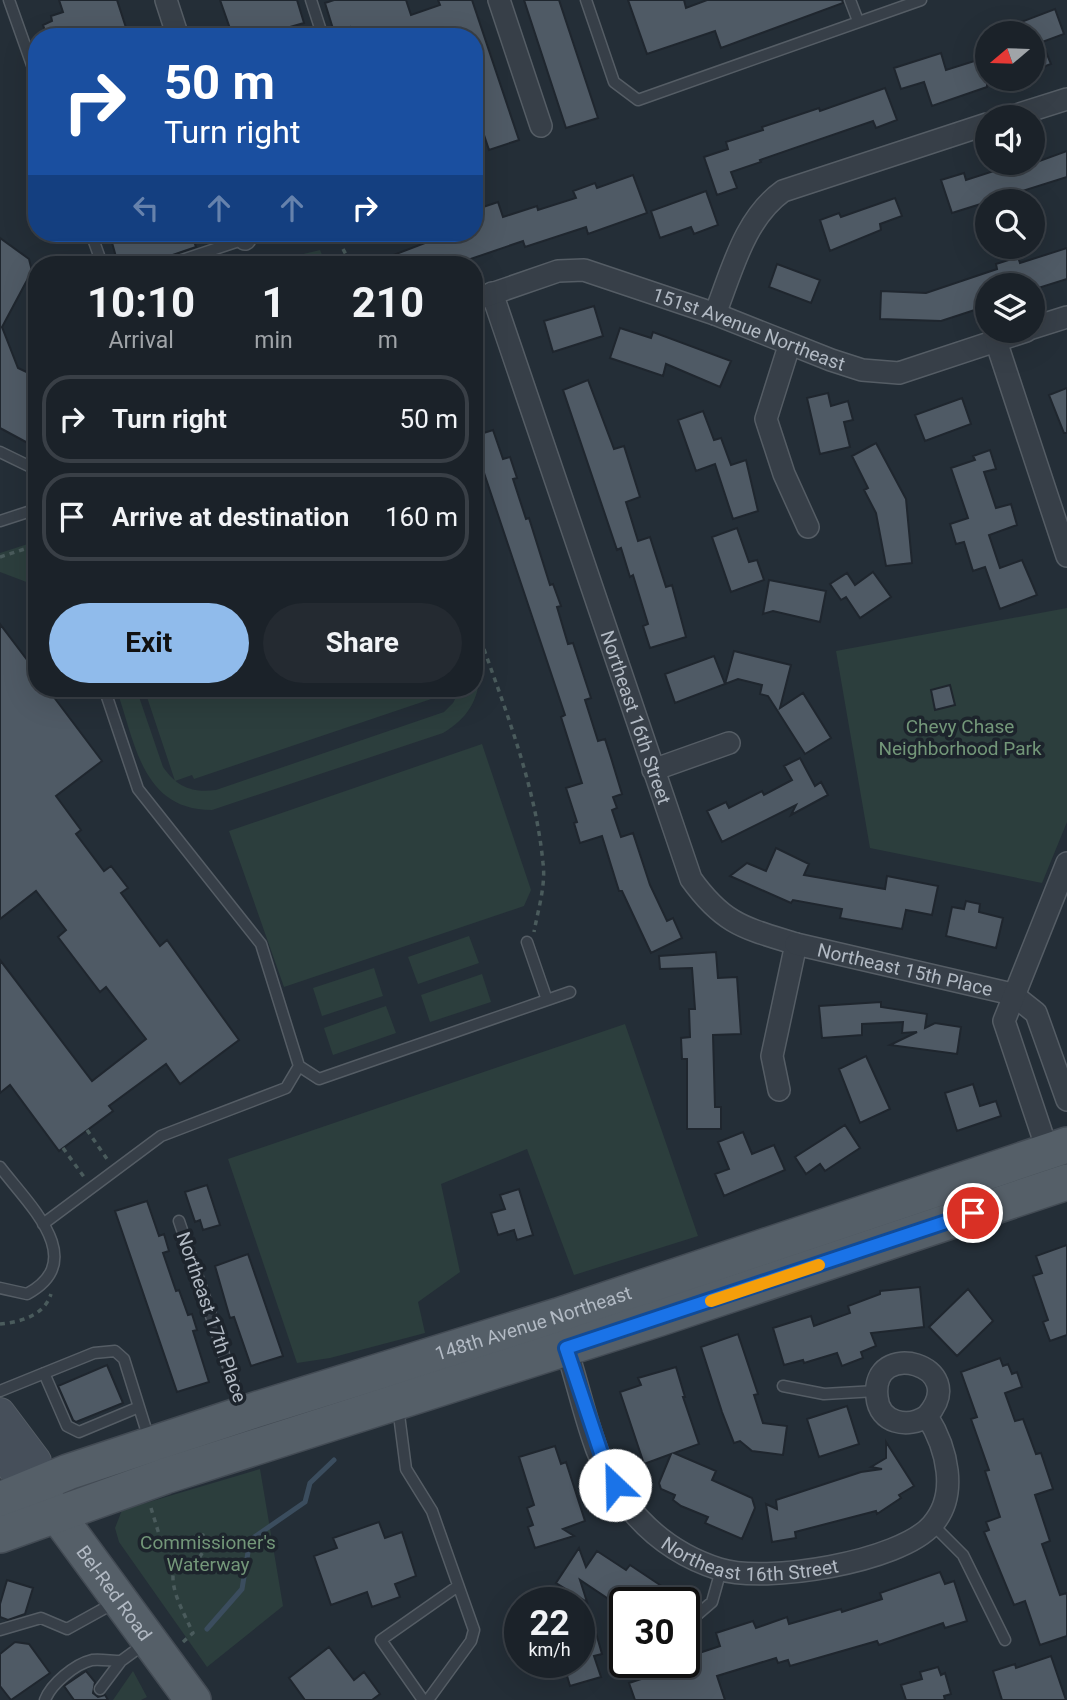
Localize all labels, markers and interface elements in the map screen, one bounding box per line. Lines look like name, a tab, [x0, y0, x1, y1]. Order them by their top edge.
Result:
north arrow	[975, 21, 1045, 91]
map controls	[975, 21, 1045, 343]
text: 50 m	[164, 54, 275, 111]
icon: right	[49, 56, 140, 147]
button: sound	[975, 105, 1045, 175]
text: Turn right	[164, 113, 300, 151]
icon: left	[127, 189, 165, 227]
icon: ahead	[200, 189, 238, 227]
icon: ahead	[273, 189, 311, 227]
icon: right	[346, 189, 384, 227]
button: search	[975, 189, 1045, 259]
button: layers	[975, 273, 1045, 343]
text: 10:10	[87, 278, 195, 327]
text: 1	[261, 278, 286, 327]
text: 210	[352, 278, 424, 327]
street label: 151st Avenue Northeast	[649, 283, 848, 376]
text: Arrival	[108, 327, 174, 354]
text: min	[254, 327, 293, 354]
text: m	[378, 327, 398, 354]
icon: right	[53, 400, 91, 438]
text: Turn right	[112, 404, 227, 434]
text: 50 m	[400, 404, 458, 434]
icon: arrive	[53, 498, 91, 536]
text: Arrive at destination	[112, 502, 349, 532]
text: 160 m	[385, 502, 458, 532]
button: Exit	[49, 603, 249, 683]
button: Share	[263, 603, 462, 683]
street label: Northeast 16th Street	[595, 627, 676, 807]
park label: Chevy Chase Neighborhood Park	[878, 715, 1042, 760]
street label: Northeast 15th Place	[815, 938, 995, 1001]
pin	[943, 1183, 1003, 1243]
icon: arrive	[954, 1194, 992, 1232]
street label: Northeast 17th Place	[172, 1229, 252, 1405]
street label: 148th Avenue Northeast	[432, 1281, 634, 1365]
position arrow	[578, 1448, 652, 1522]
park label: Commissioner's Waterway	[140, 1531, 276, 1576]
street label: Northeast 16th Street	[657, 1532, 840, 1586]
street label: Bel-Red Road	[71, 1541, 157, 1645]
speed limit sign: 30	[609, 1587, 700, 1678]
text: 22	[529, 1603, 570, 1644]
text: km/h	[528, 1639, 571, 1660]

